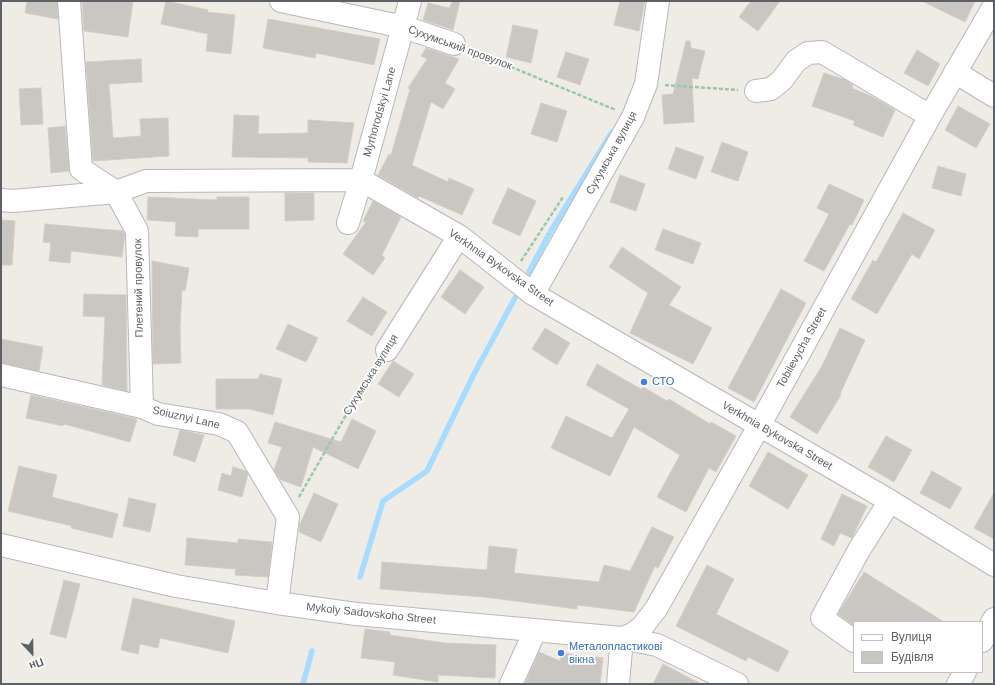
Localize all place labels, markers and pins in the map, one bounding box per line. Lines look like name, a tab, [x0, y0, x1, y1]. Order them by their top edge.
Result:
place label: СТО	[652, 375, 674, 389]
marker: СТО	[639, 377, 649, 387]
place label: Металопластикові вікна	[569, 640, 662, 666]
marker: Металопластикові вікна	[556, 648, 566, 658]

